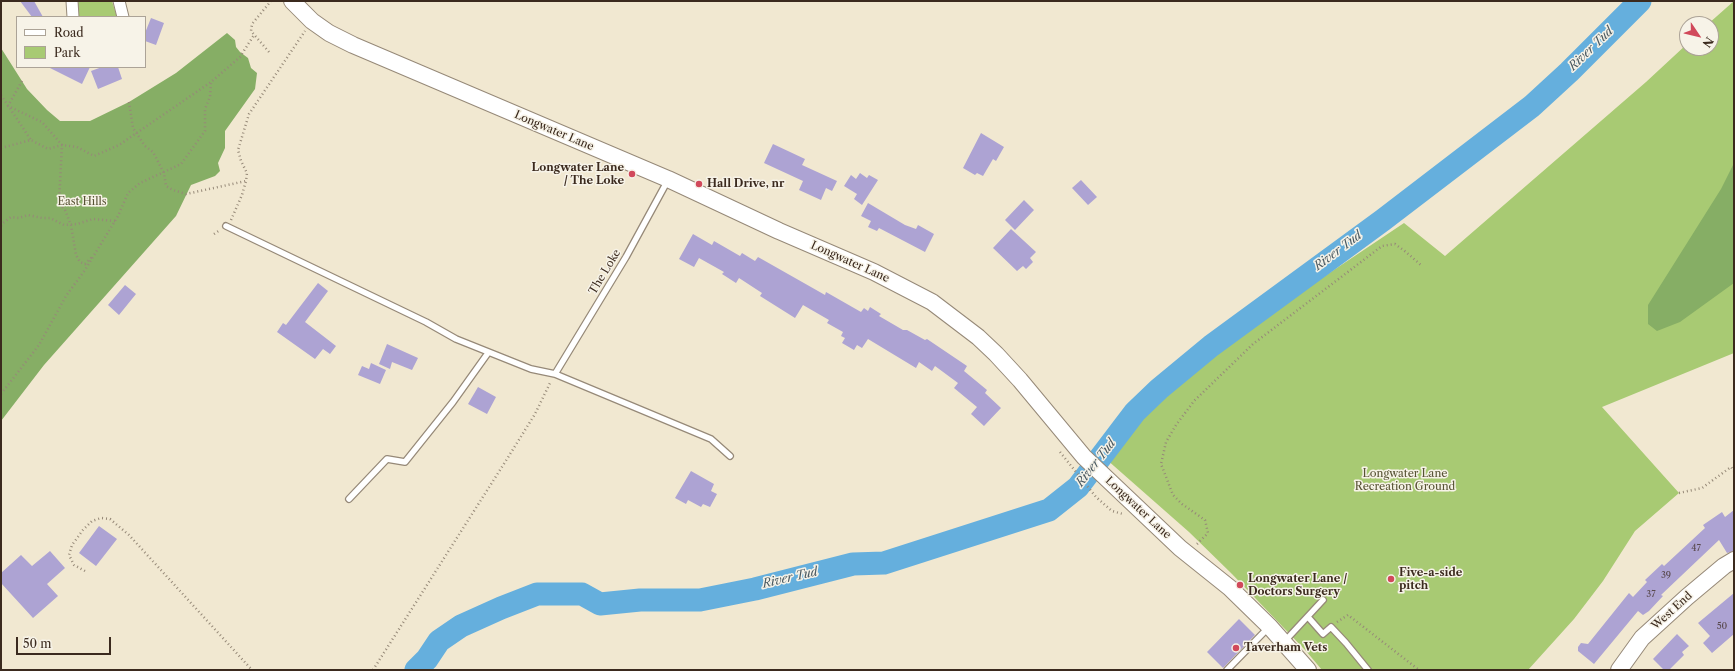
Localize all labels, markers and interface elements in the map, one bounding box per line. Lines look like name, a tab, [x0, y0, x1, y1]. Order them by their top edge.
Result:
legend	[16, 16, 146, 68]
north arrow	[1679, 16, 1719, 56]
water label: River Tud	[1566, 24, 1616, 74]
text: Road	[54, 25, 84, 40]
text: N	[1700, 34, 1716, 50]
text: Park	[54, 45, 80, 60]
street label: Longwater Lane	[512, 108, 596, 154]
place label: Longwater Lane / The Loke	[532, 161, 624, 187]
marker: Longwater Lane / The Loke	[627, 169, 637, 179]
place label: Hall Drive, nr	[707, 177, 784, 191]
marker: Hall Drive, nr	[694, 179, 704, 189]
park label: East Hills	[57, 195, 107, 209]
water label: River Tud	[1311, 228, 1365, 274]
street label: Longwater Lane	[809, 239, 891, 285]
street label: The Loke	[586, 247, 624, 297]
water label: River Tud	[1073, 437, 1119, 489]
park label: Longwater Lane Recreation Ground	[1355, 467, 1455, 493]
street label: Longwater Lane	[1102, 474, 1174, 542]
house number: 47	[1691, 543, 1701, 553]
water label: River Tud	[761, 565, 819, 591]
place label: Five-a-side pitch	[1399, 566, 1462, 592]
house number: 39	[1661, 570, 1671, 580]
place label: Longwater Lane / Doctors Surgery	[1248, 572, 1347, 598]
marker: Five-a-side pitch	[1386, 574, 1396, 584]
marker: Longwater Lane / Doctors Surgery	[1235, 580, 1245, 590]
house number: 37	[1646, 589, 1656, 599]
street label: West End	[1649, 589, 1695, 633]
house number: 50	[1717, 621, 1727, 631]
scale bar	[18, 629, 113, 655]
text: 50 m	[23, 636, 52, 651]
place label: Taverham Vets	[1244, 641, 1327, 655]
marker: Taverham Vets	[1231, 643, 1241, 653]

